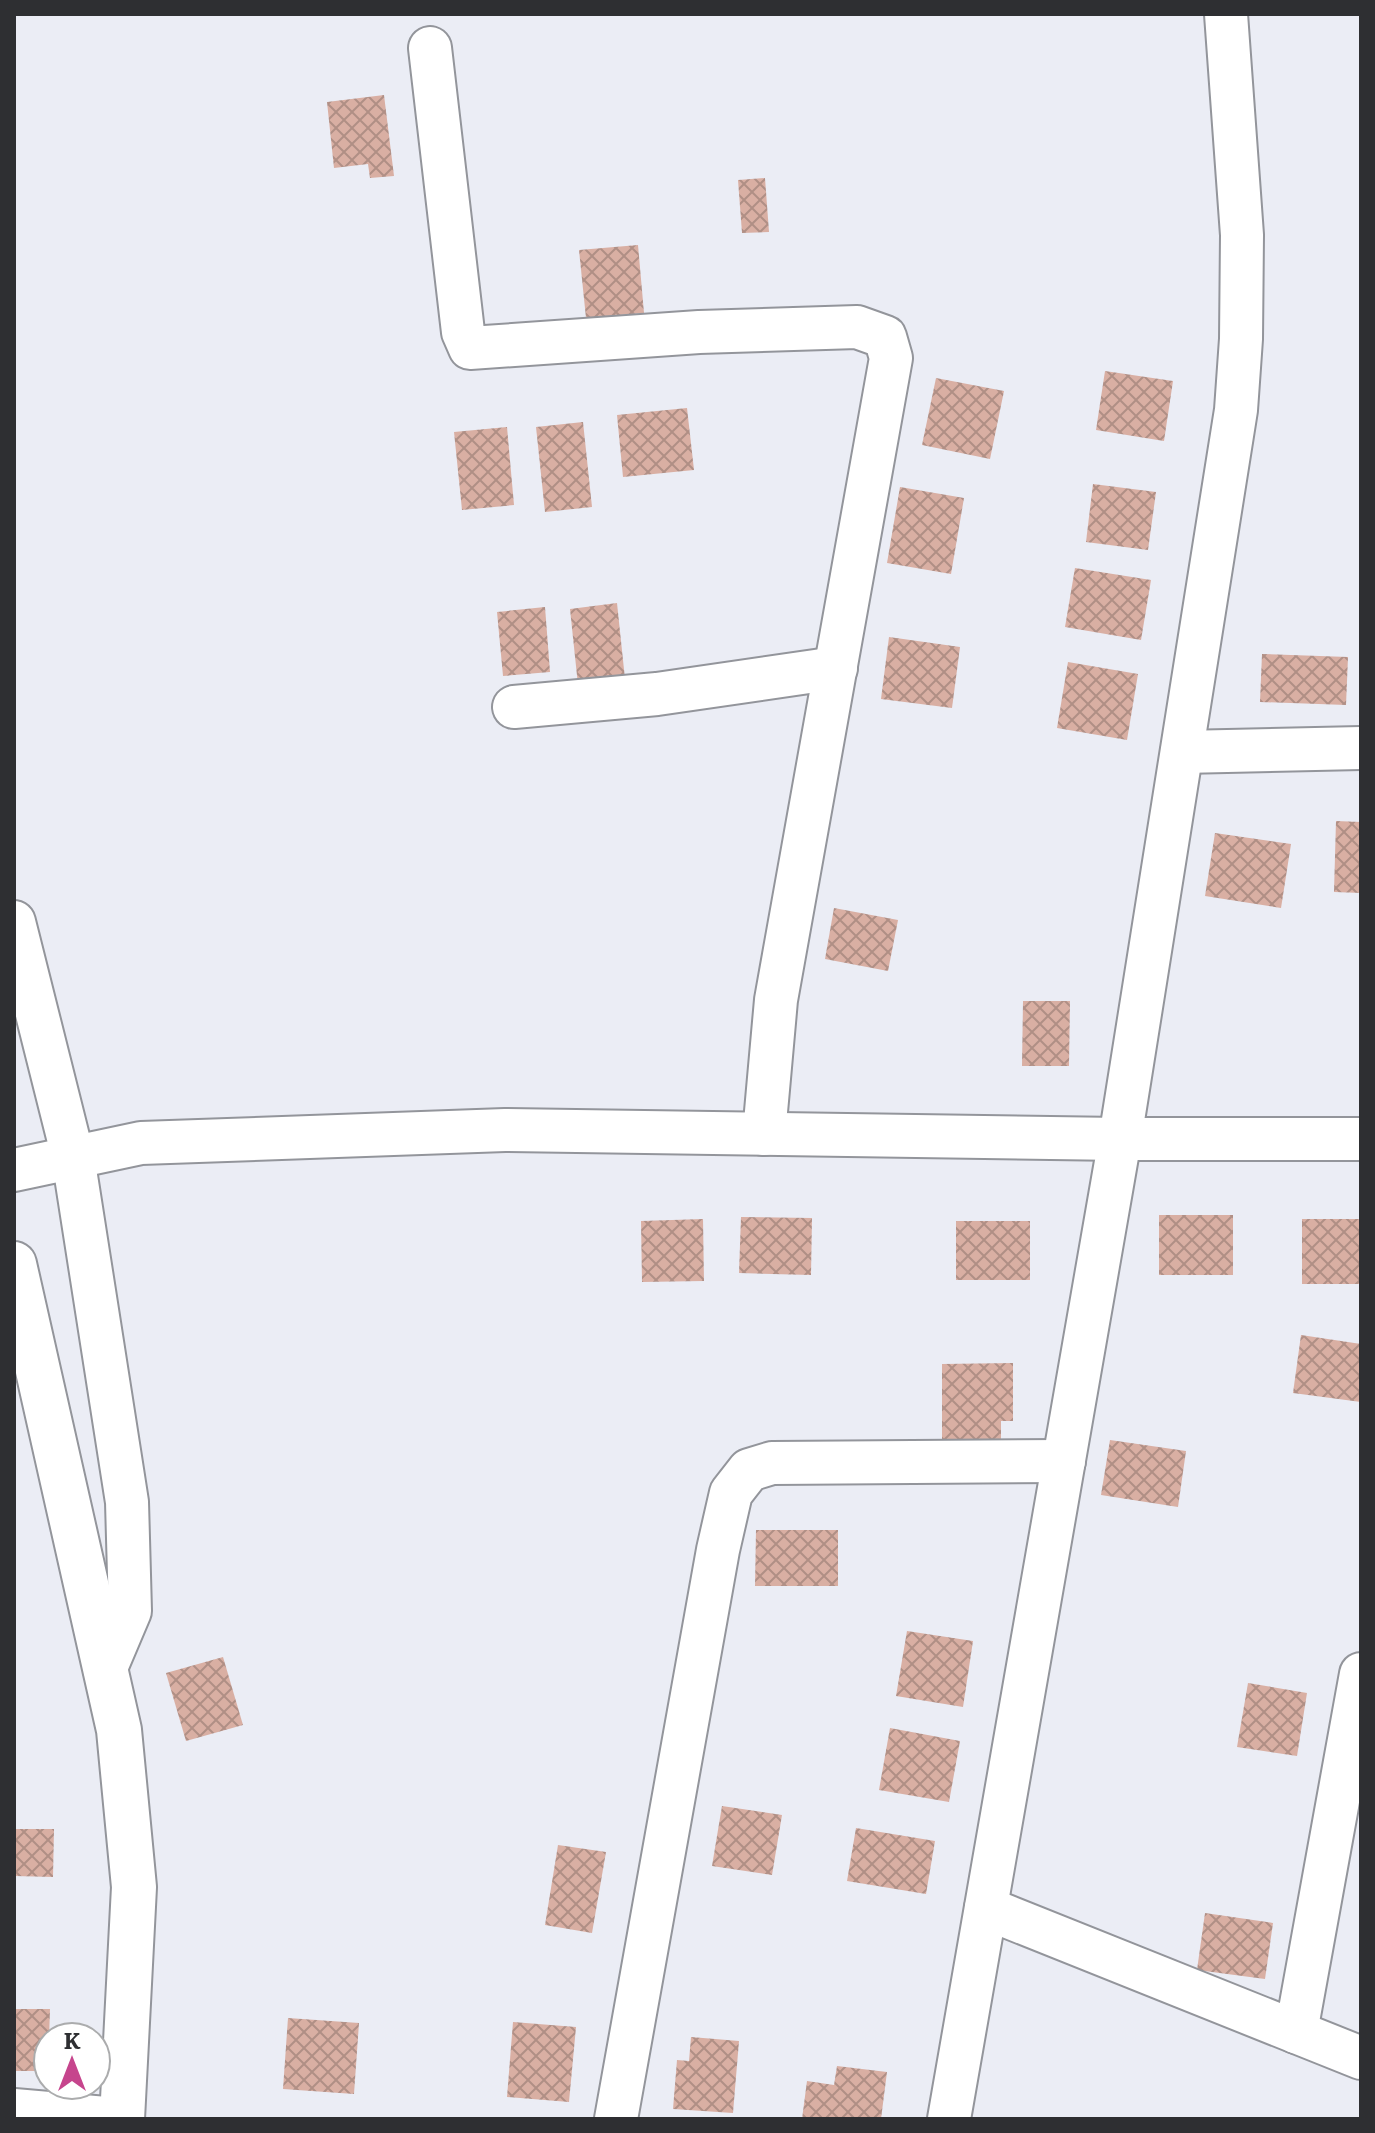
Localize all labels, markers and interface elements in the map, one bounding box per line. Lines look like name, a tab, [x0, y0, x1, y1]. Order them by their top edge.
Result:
north arrow	[32, 2021, 112, 2101]
text: K	[63, 2023, 81, 2056]

